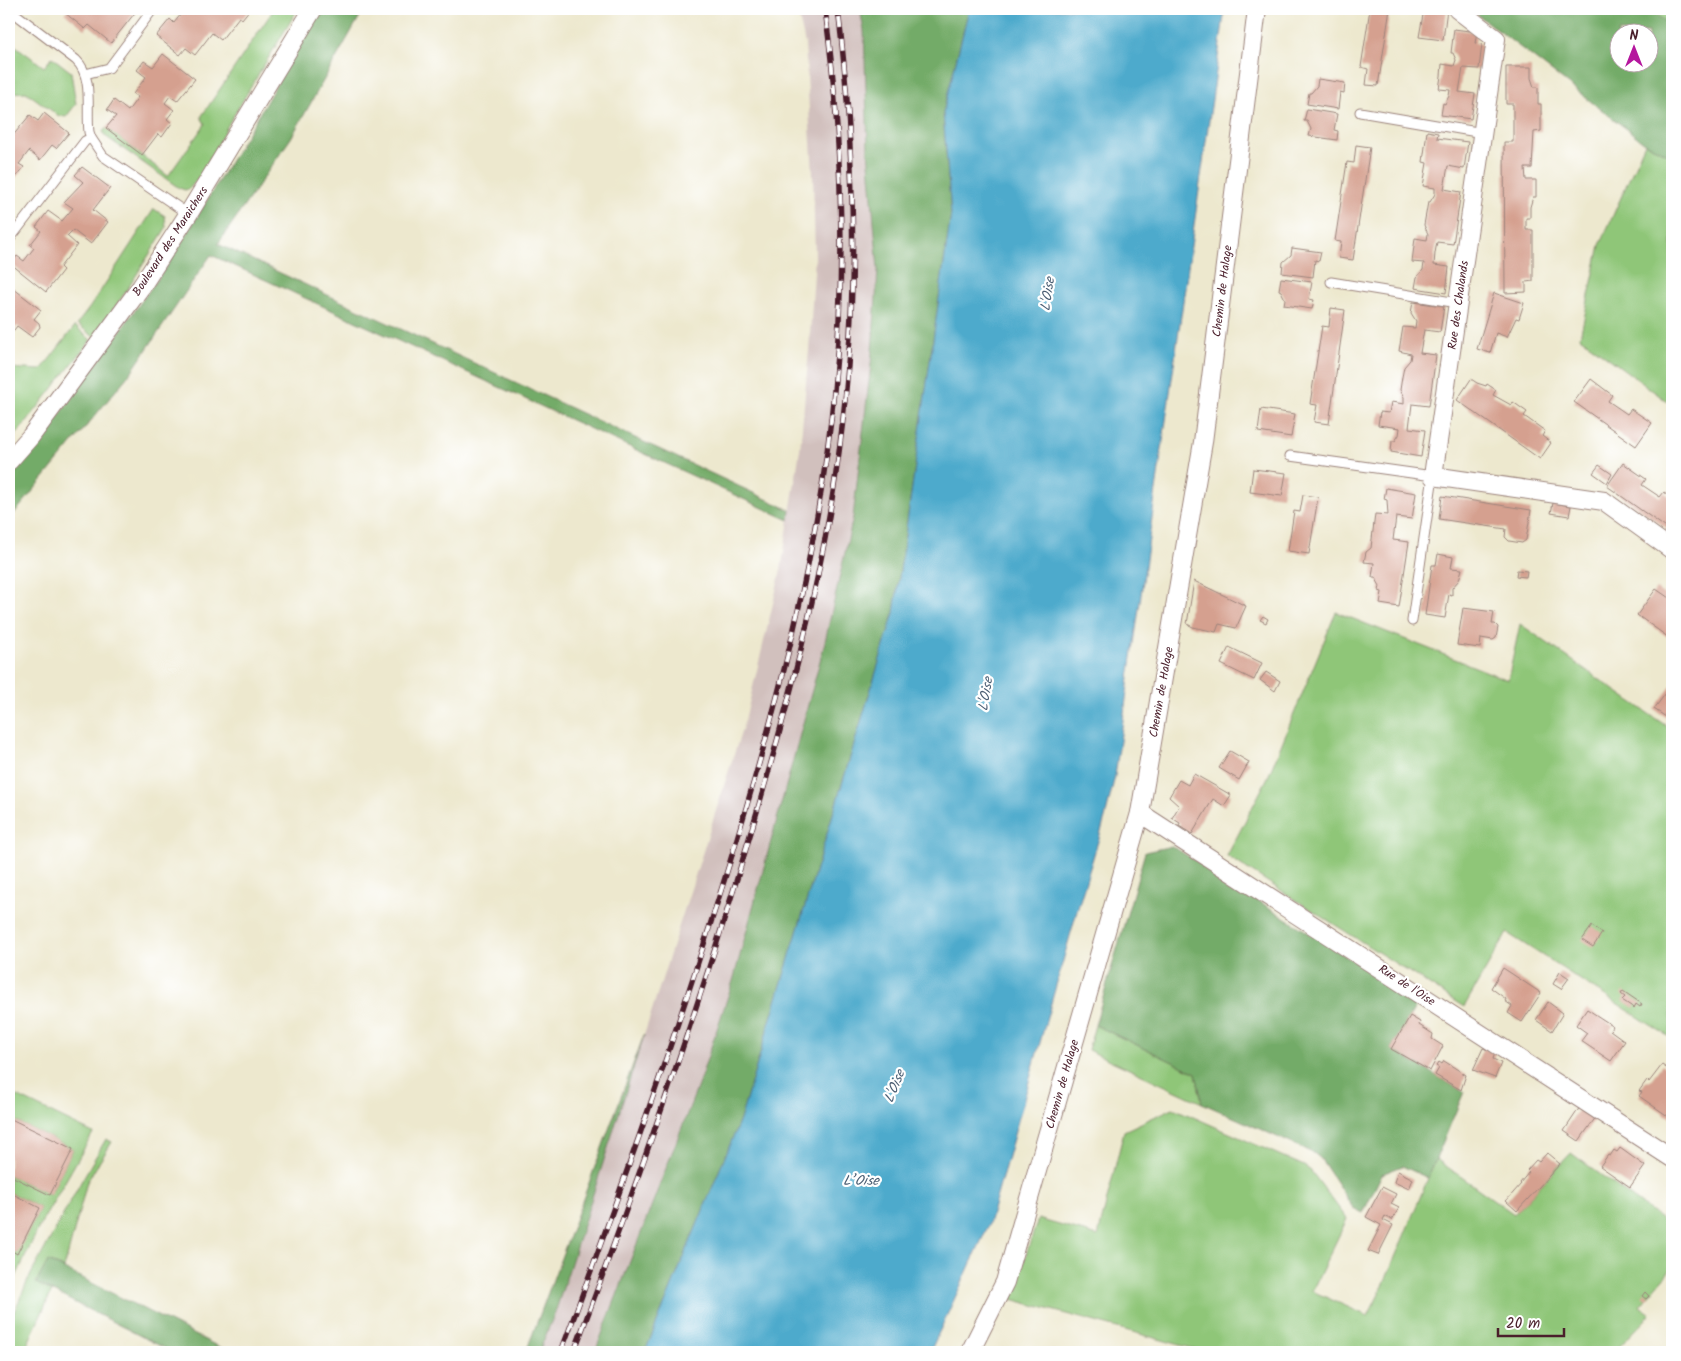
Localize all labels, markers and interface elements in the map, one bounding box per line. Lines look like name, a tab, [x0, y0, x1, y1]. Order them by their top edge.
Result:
north arrow	[1608, 22, 1658, 72]
text: N	[1630, 25, 1639, 47]
street label: Boulevard des Maraichers	[128, 183, 213, 300]
street label: Chemin de Halage	[1207, 244, 1238, 338]
street label: Rue des Chalands	[1443, 259, 1474, 351]
water label: L'Oise	[1035, 274, 1061, 312]
street label: Chemin de Halage	[1144, 644, 1179, 739]
water label: L'Oise	[972, 674, 1000, 713]
street label: Rue de l'Oise	[1374, 960, 1439, 1011]
street label: Chemin de Halage	[1041, 1037, 1084, 1131]
water label: L'Oise	[878, 1065, 912, 1106]
water label: L’Oise	[843, 1170, 881, 1192]
scale bar	[1498, 1306, 1565, 1338]
text: 20 m	[1506, 1312, 1540, 1336]

